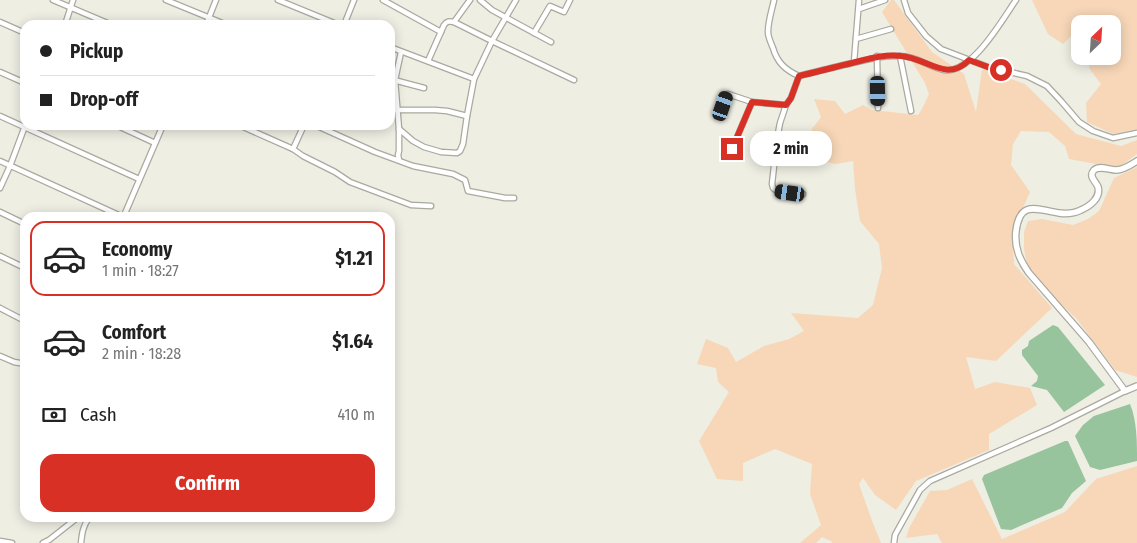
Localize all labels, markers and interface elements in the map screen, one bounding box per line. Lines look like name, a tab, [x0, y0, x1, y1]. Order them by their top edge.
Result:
north arrow	[1071, 15, 1121, 65]
map controls	[1071, 15, 1121, 65]
text: Pickup	[70, 40, 123, 63]
route start	[990, 59, 1012, 81]
car	[870, 76, 885, 106]
text: Drop-off	[70, 88, 138, 111]
car	[711, 89, 734, 123]
callout: 2 min	[750, 132, 832, 166]
route end	[721, 138, 743, 160]
text: 2 min	[773, 139, 809, 158]
car	[774, 183, 805, 203]
icon: car	[42, 236, 87, 281]
text: Economy	[102, 238, 172, 261]
text: $1.21	[335, 247, 373, 270]
text: 1 min · 18:27	[102, 261, 179, 280]
icon: car	[42, 319, 87, 364]
text: Comfort	[102, 321, 166, 344]
text: $1.64	[332, 330, 373, 353]
text: 2 min · 18:28	[102, 344, 181, 363]
icon: cash	[40, 401, 68, 429]
text: Cash	[80, 403, 117, 426]
text: 410 m	[337, 405, 375, 424]
button: Confirm	[40, 454, 375, 512]

